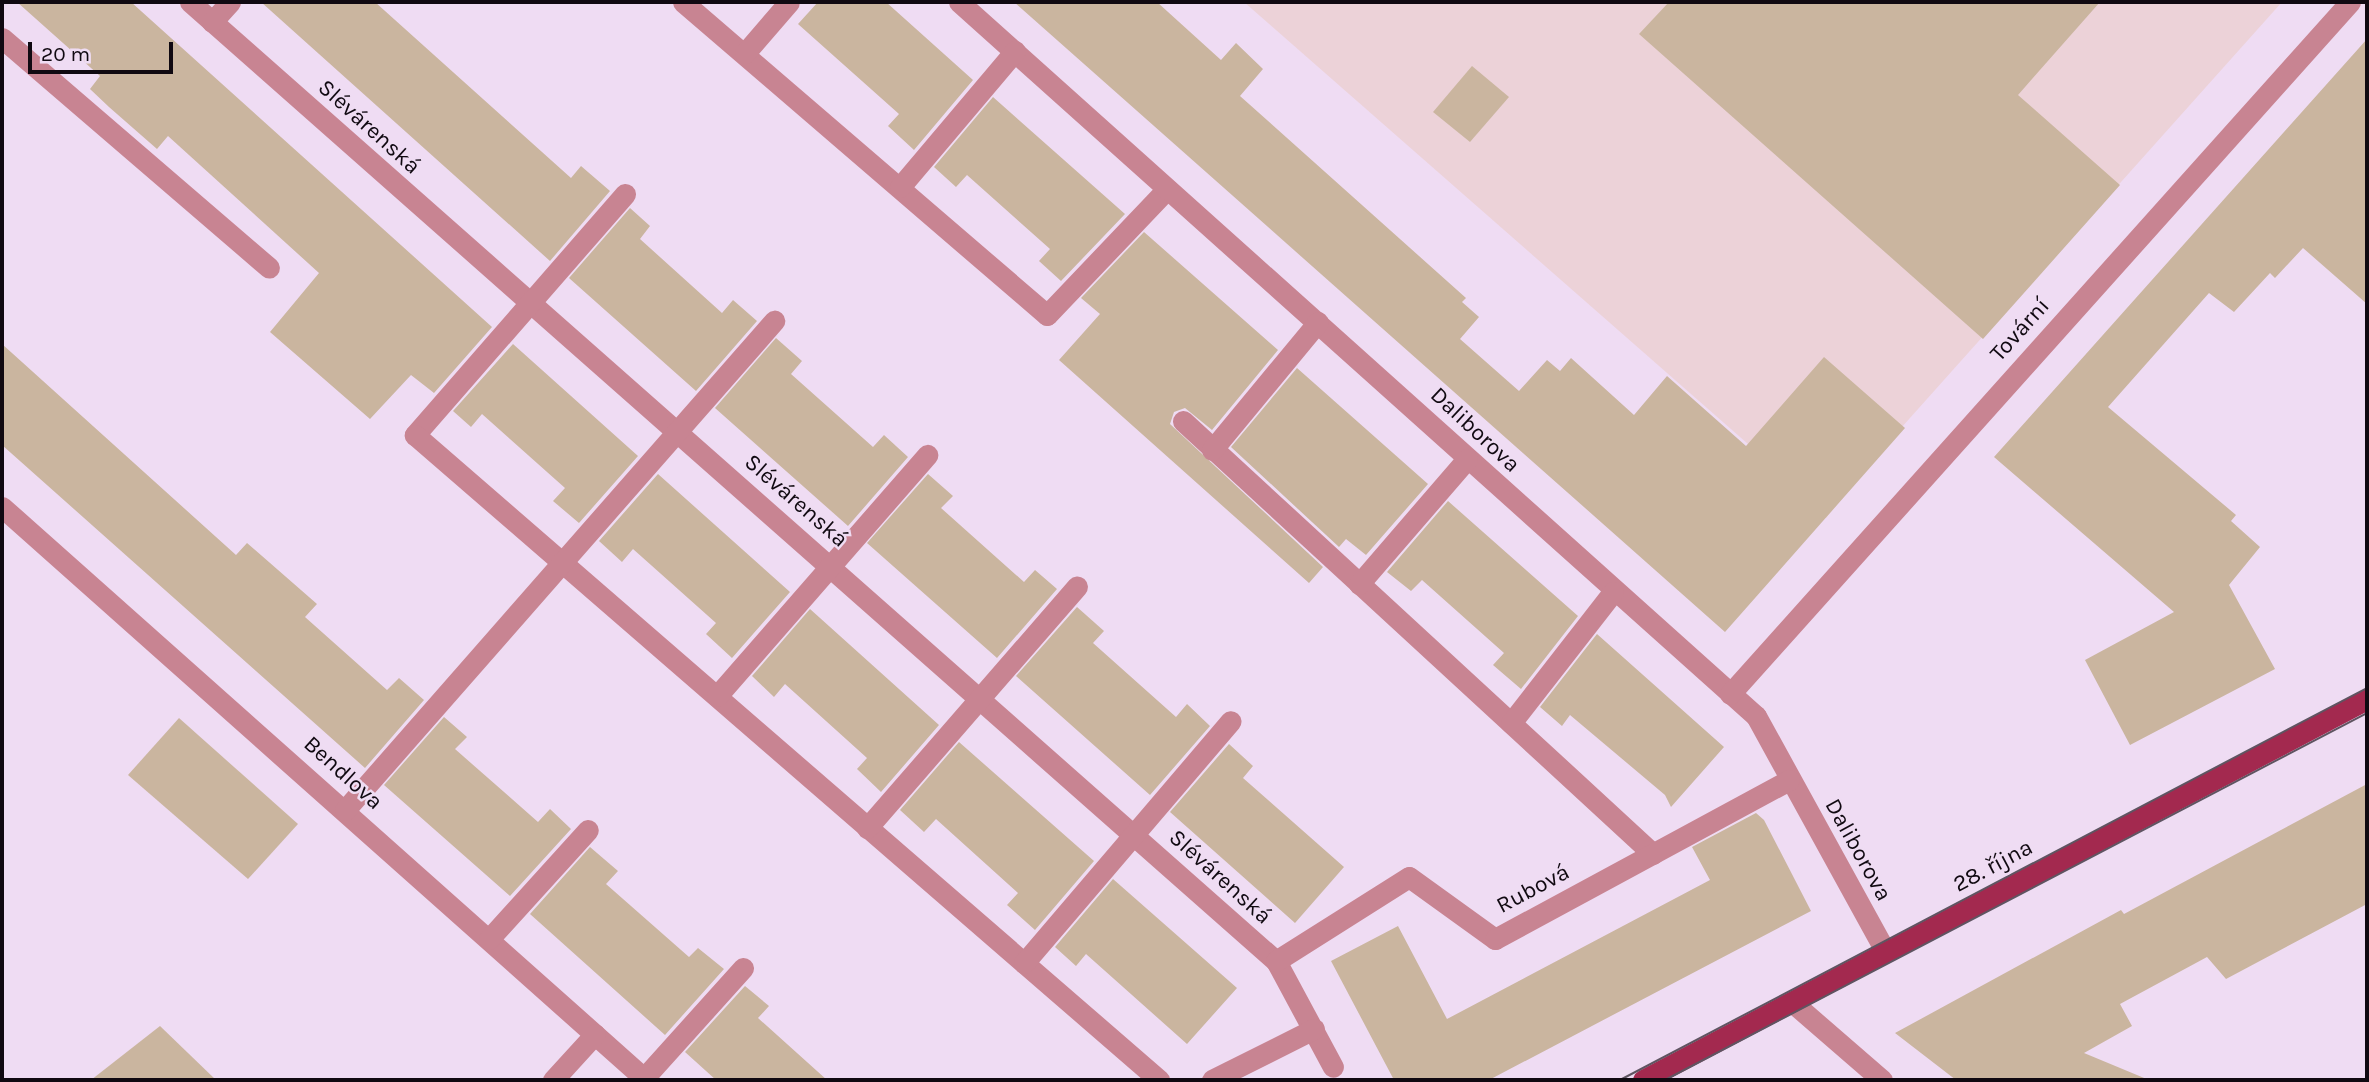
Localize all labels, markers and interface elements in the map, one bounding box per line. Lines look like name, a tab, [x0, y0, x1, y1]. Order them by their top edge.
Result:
scale bar	[32, 28, 177, 72]
text: 20 m	[41, 42, 90, 66]
street label: Slévárenská	[312, 74, 426, 180]
street label: Tovární	[1984, 293, 2056, 367]
street label: Daliborova	[1424, 382, 1526, 478]
street label: Slévárenská	[739, 449, 853, 553]
street label: Bendlova	[298, 730, 388, 816]
street label: Daliborova	[1819, 794, 1897, 906]
street label: Slévárenská	[1163, 824, 1277, 930]
street label: 28. října	[1949, 834, 2037, 898]
street label: Rubová	[1492, 858, 1574, 920]

